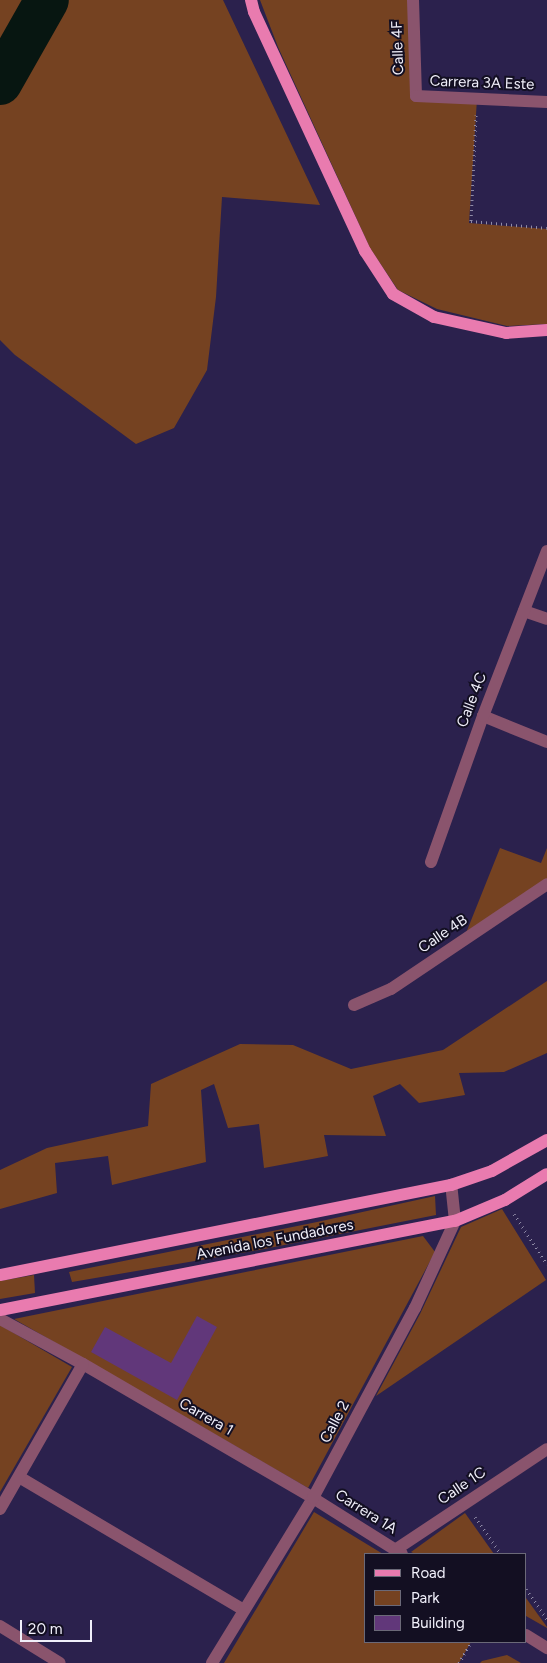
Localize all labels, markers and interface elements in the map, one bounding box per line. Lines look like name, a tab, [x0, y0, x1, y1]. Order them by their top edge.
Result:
street label: Calle 4F	[388, 20, 408, 76]
street label: Carrera 3A Este	[429, 72, 535, 94]
street label: Calle 4C	[453, 670, 491, 730]
street label: Calle 4B	[415, 911, 471, 957]
street label: Avenida los Fundadores	[195, 1216, 355, 1264]
street label: Carrera 1	[176, 1394, 236, 1440]
street label: Calle 2	[316, 1398, 354, 1446]
street label: Calle 1C	[435, 1463, 489, 1509]
street label: Carrera 1A	[332, 1486, 400, 1538]
legend	[364, 1553, 527, 1643]
text: Road	[411, 1564, 446, 1582]
text: Park	[411, 1589, 440, 1607]
scale bar	[22, 1610, 95, 1642]
text: Building	[411, 1614, 465, 1632]
text: 20 m	[28, 1620, 62, 1638]

